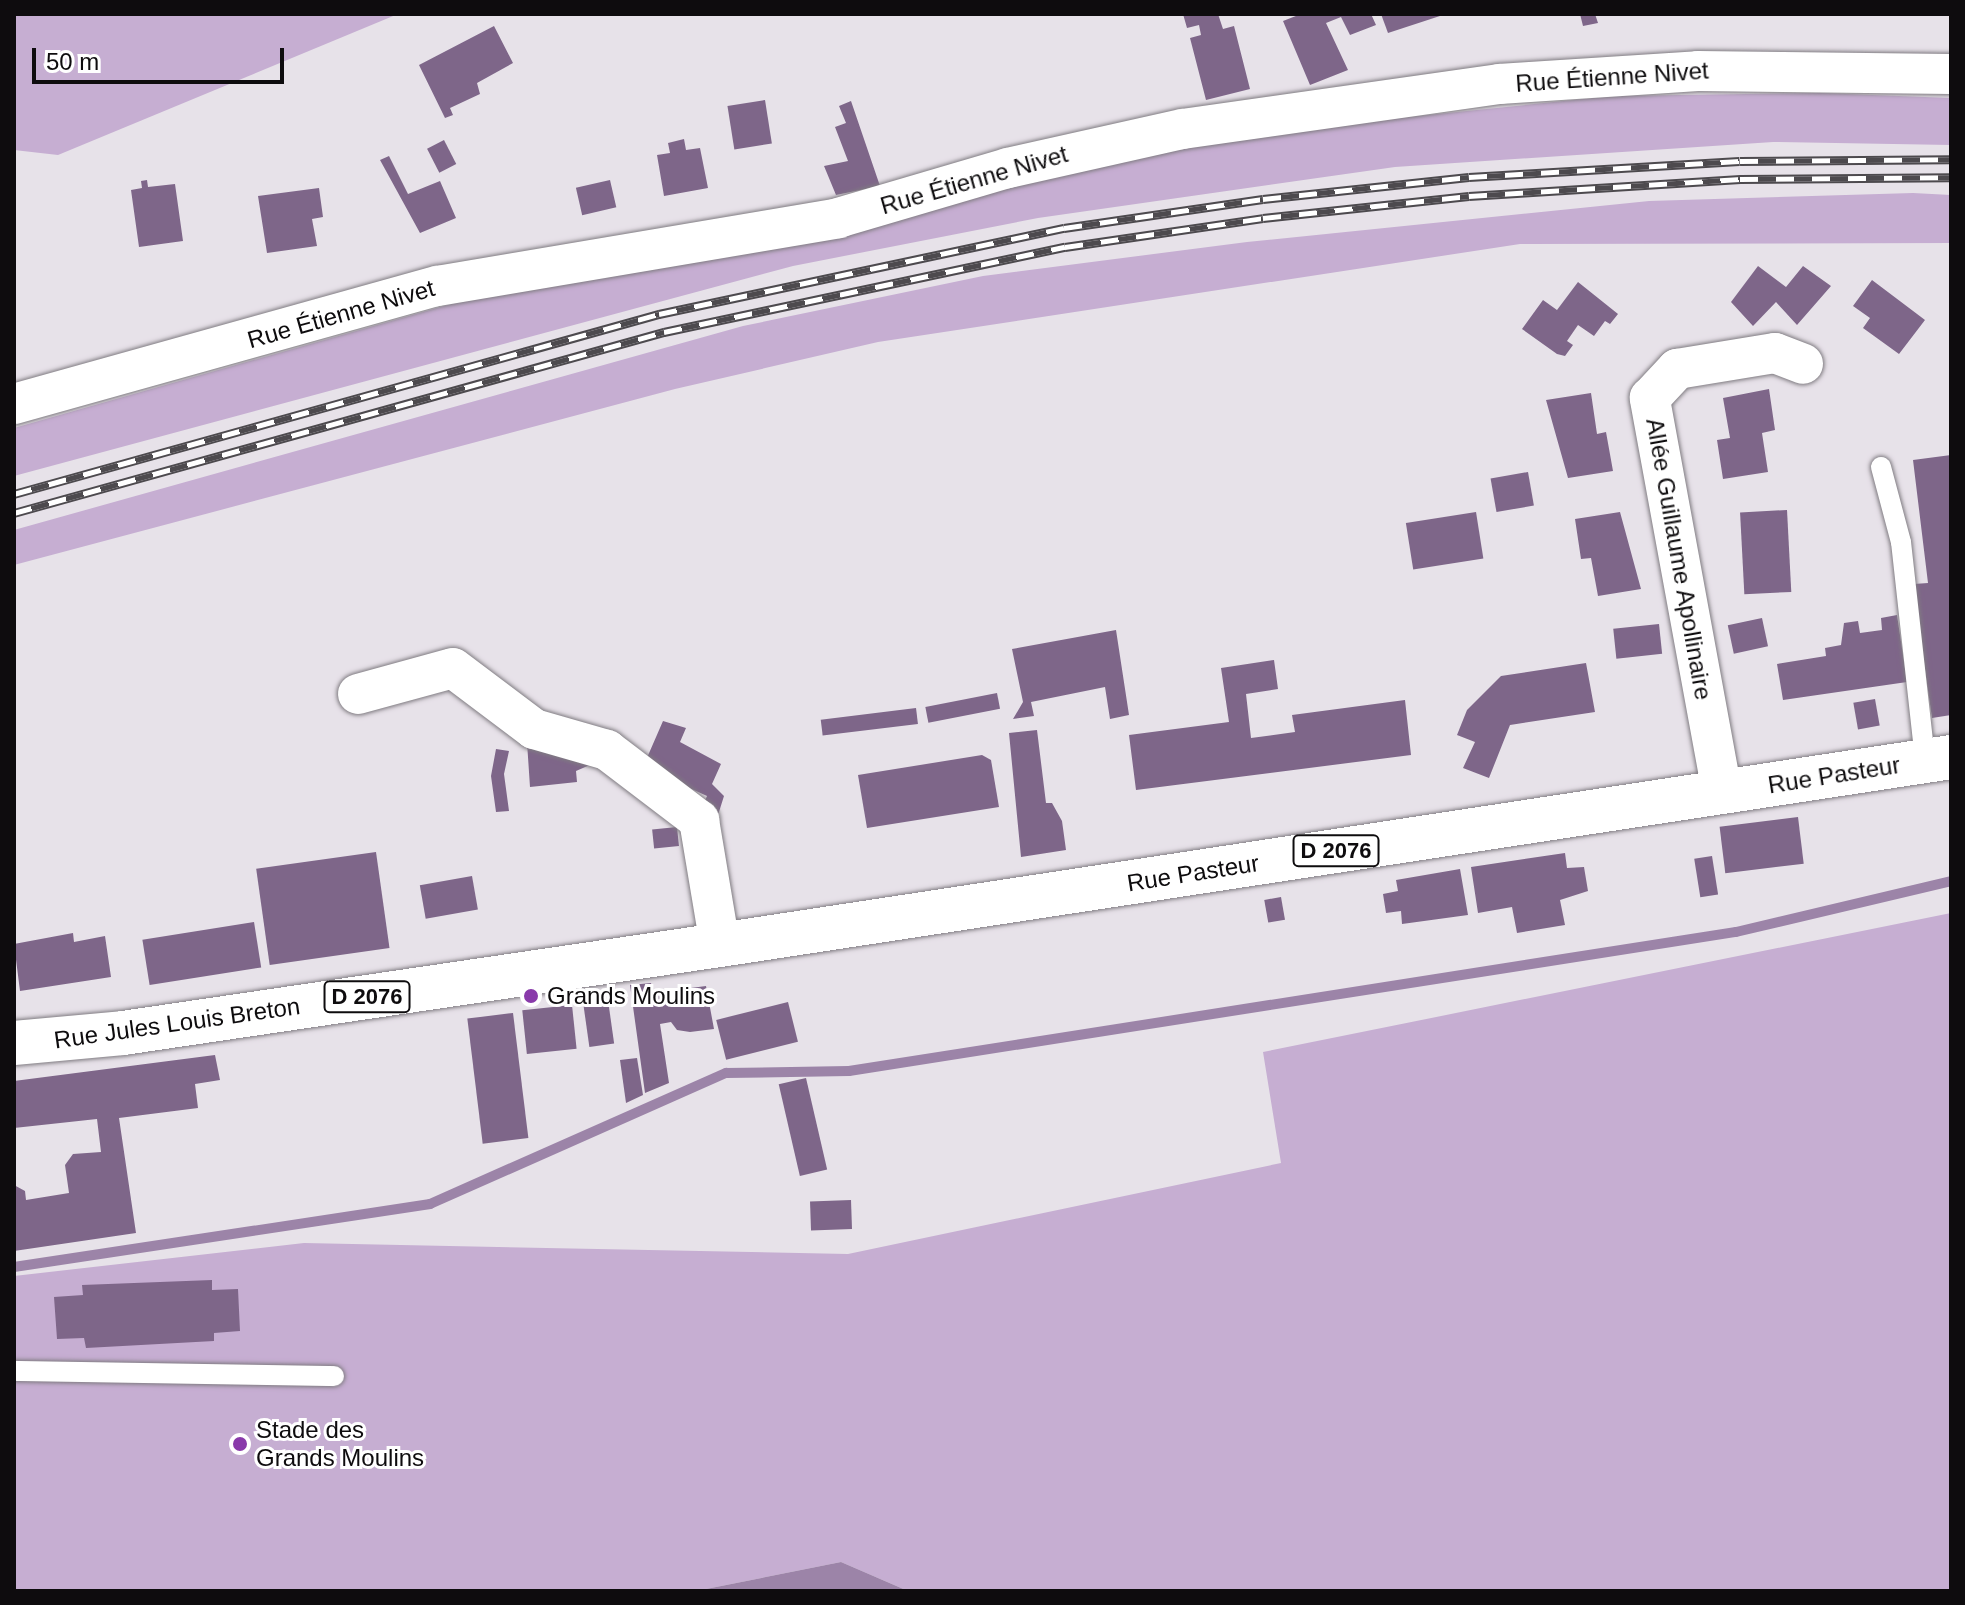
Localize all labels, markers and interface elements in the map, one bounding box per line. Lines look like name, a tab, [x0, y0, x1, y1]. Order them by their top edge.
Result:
scale bar	[36, 32, 288, 82]
text: 50 m	[46, 48, 99, 75]
street label: Rue Étienne Nivet	[1515, 56, 1709, 98]
street label: Rue Étienne Nivet	[877, 139, 1071, 221]
street label: Rue Étienne Nivet	[244, 273, 438, 355]
street label: Allée Guillaume Apollinaire	[1640, 415, 1718, 703]
street label: Rue Pasteur	[1766, 750, 1902, 800]
road number: D 2076	[1292, 833, 1380, 869]
street label: Rue Pasteur	[1125, 848, 1261, 898]
road number: D 2076	[323, 979, 411, 1015]
place label: Grands Moulins	[547, 982, 715, 1010]
marker: Grands Moulins	[522, 987, 540, 1005]
street label: Rue Jules Louis Breton	[52, 991, 302, 1055]
place label: Stade des Grands Moulins	[256, 1416, 424, 1472]
marker: Stade des Grands Moulins	[231, 1435, 249, 1453]

